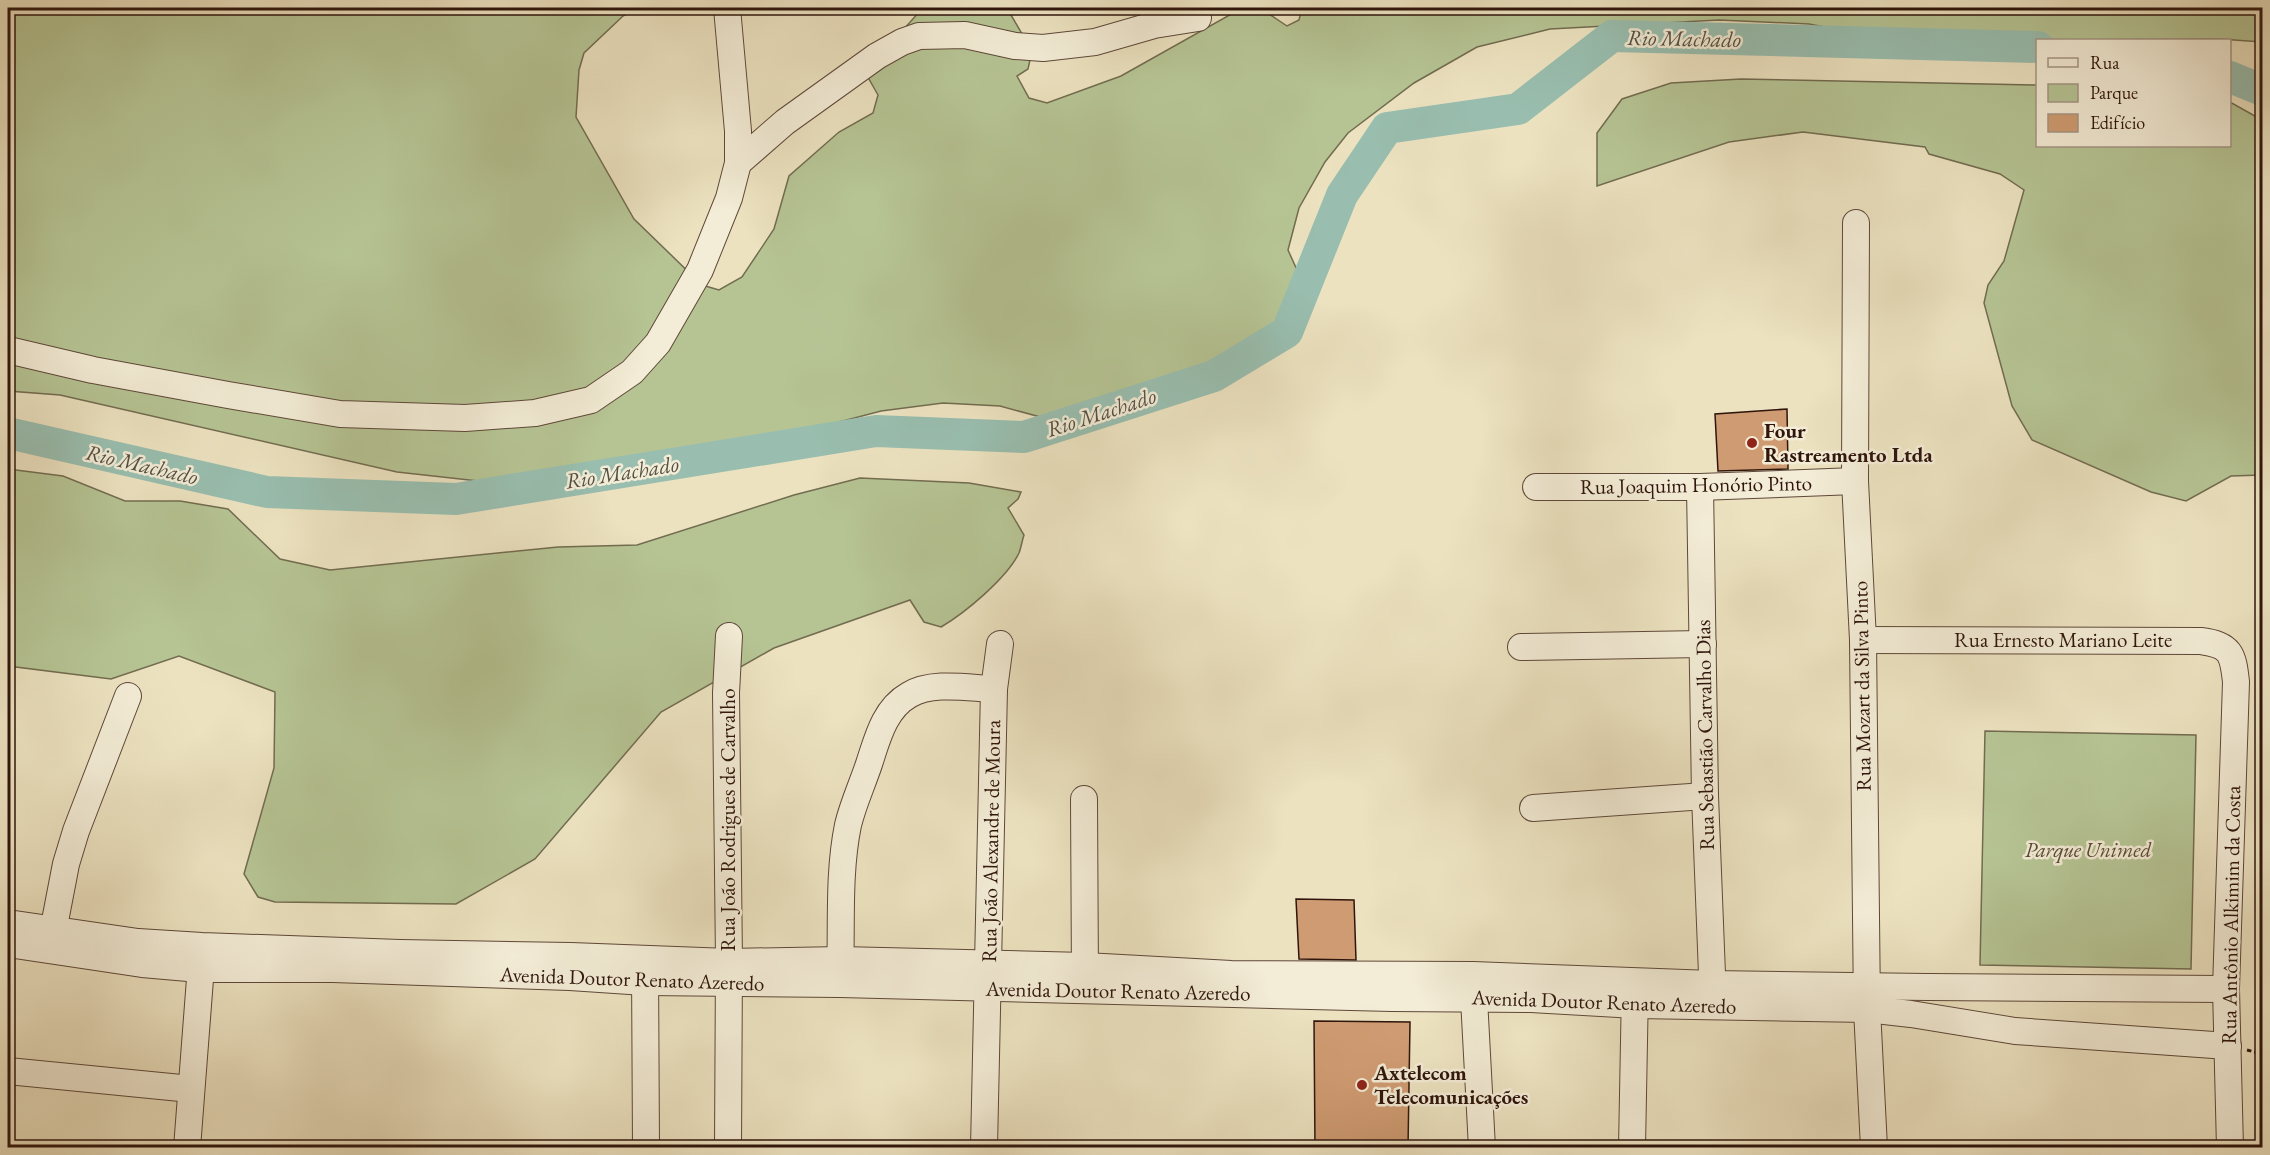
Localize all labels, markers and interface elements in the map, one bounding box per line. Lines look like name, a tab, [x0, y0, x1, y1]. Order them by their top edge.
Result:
water label: Rio Machado	[1627, 23, 1741, 54]
legend	[2036, 39, 2231, 147]
text: Rua	[2090, 51, 2120, 74]
text: Parque	[2090, 81, 2138, 104]
text: Edifício	[2090, 111, 2145, 134]
water label: Rio Machado	[1042, 381, 1160, 444]
place label: Four Rastreamento Ltda	[1764, 417, 1933, 468]
marker: Four Rastreamento Ltda	[1745, 436, 1759, 450]
water label: Rio Machado	[83, 438, 201, 491]
water label: Rio Machado	[563, 449, 681, 496]
street label: Rua Joaquim Honório Pinto	[1580, 469, 1812, 500]
street label: Rua Mozart da Silva Pinto	[1846, 580, 1877, 792]
street label: Rua Sebastião Carvalho Dias	[1689, 619, 1720, 851]
street label: Rua Ernesto Mariano Leite	[1954, 626, 2172, 653]
street label: Rua João Rodrigues de Carvalho	[714, 688, 741, 952]
street label: Rua João Alexandre de Moura	[975, 719, 1006, 963]
street label: Rua Antônio Alkimim da Costa	[2215, 785, 2246, 1045]
park label: Parque Unimed	[2025, 836, 2151, 864]
street label: Avenida Doutor Renato Azeredo	[498, 960, 765, 997]
street label: Avenida Doutor Renato Azeredo	[984, 975, 1251, 1006]
street label: Avenida Doutor Renato Azeredo	[1470, 983, 1737, 1020]
place label: Axtelecom Telecomunicações	[1373, 1059, 1528, 1110]
marker: Axtelecom Telecomunicações	[1355, 1078, 1369, 1092]

